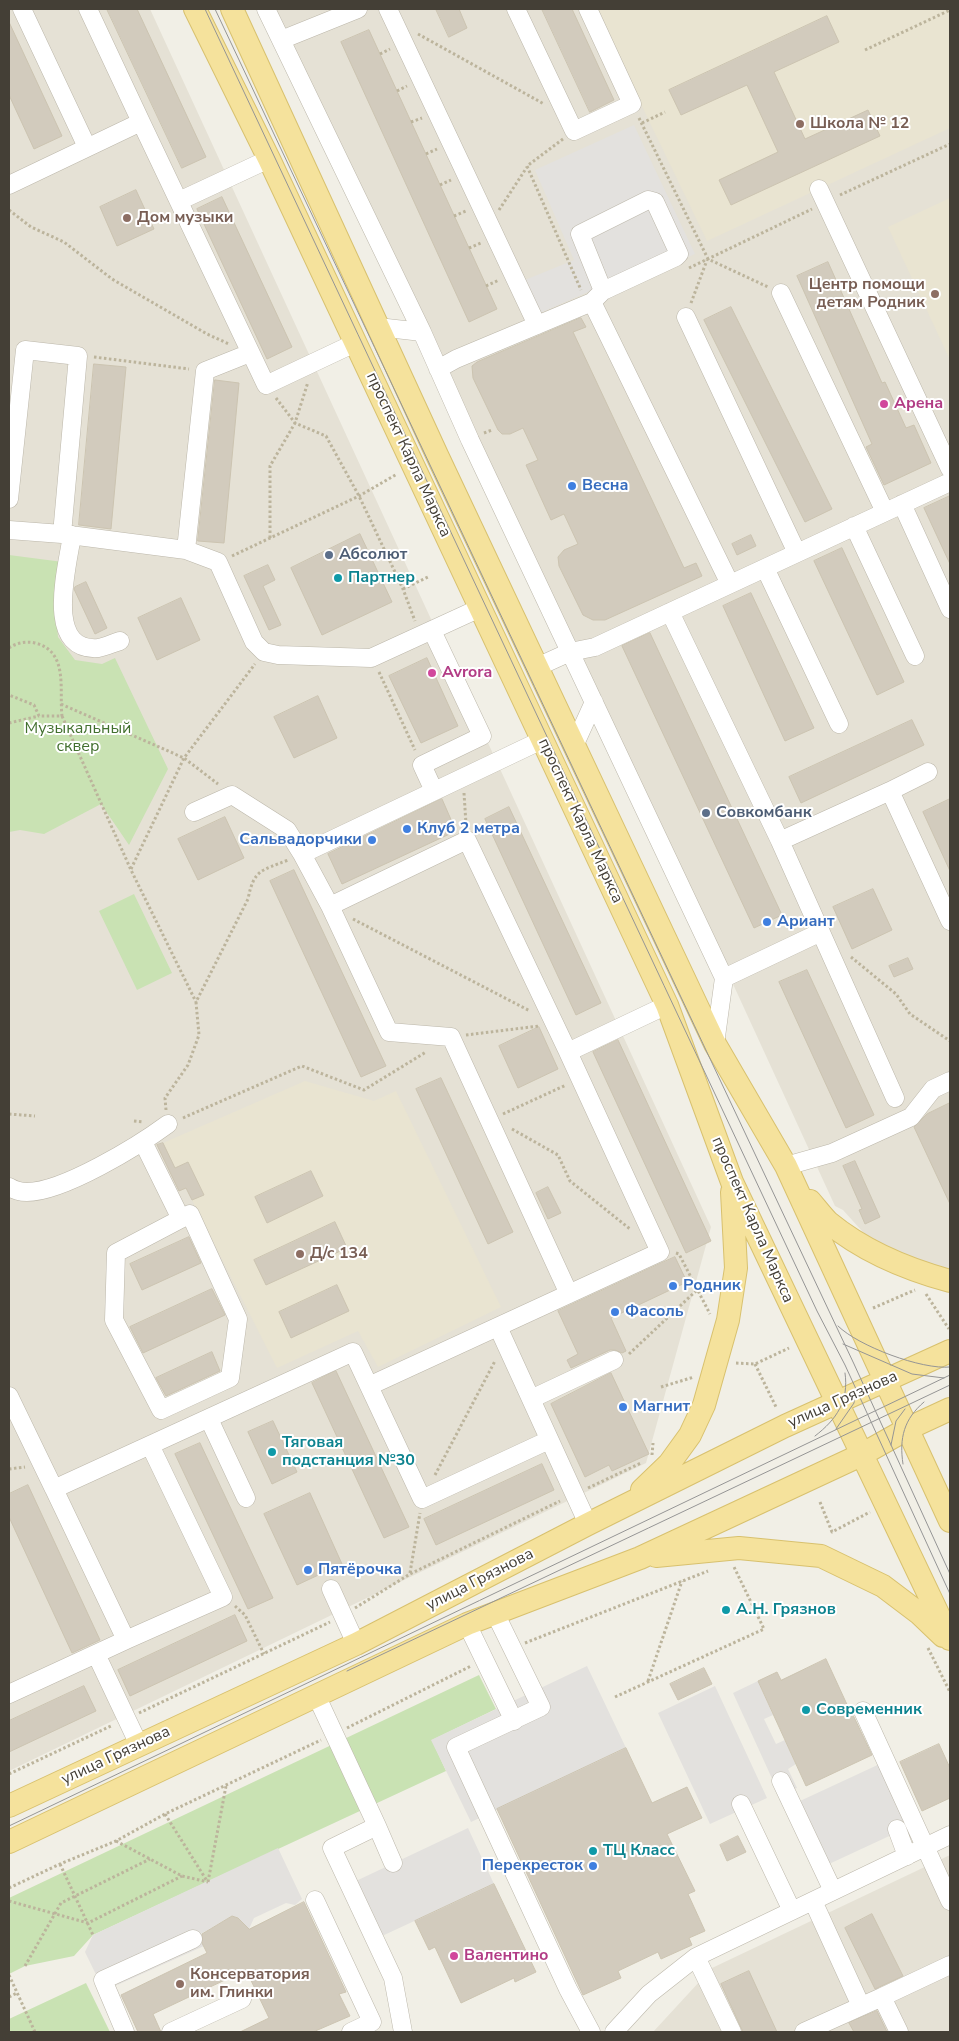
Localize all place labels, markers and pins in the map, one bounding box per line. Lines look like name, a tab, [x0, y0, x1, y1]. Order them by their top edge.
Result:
place label: Школа № 12	[810, 114, 909, 134]
marker: Школа № 12	[794, 118, 806, 130]
place label: Дом музыки	[137, 208, 233, 228]
marker: Дом музыки	[121, 212, 133, 224]
place label: Центр помощи детям Родник	[809, 275, 925, 313]
marker: Центр помощи детям Родник	[929, 288, 941, 300]
place label: Арена	[894, 394, 943, 414]
marker: Арена	[878, 398, 890, 410]
place label: Весна	[582, 476, 628, 496]
marker: Весна	[566, 480, 578, 492]
place label: Абсолют	[339, 545, 407, 565]
marker: Абсолют	[323, 549, 335, 561]
place label: Партнер	[348, 568, 415, 588]
marker: Партнер	[332, 572, 344, 584]
place label: Avrora	[442, 663, 492, 683]
marker: Avrora	[426, 667, 438, 679]
place label: Совкомбанк	[716, 803, 812, 823]
marker: Совкомбанк	[700, 807, 712, 819]
place label: Клуб 2 метра	[417, 819, 520, 839]
marker: Клуб 2 метра	[401, 823, 413, 835]
place label: Сальвадорчики	[239, 830, 362, 850]
marker: Сальвадорчики	[366, 834, 378, 846]
place label: Ариант	[777, 912, 835, 932]
marker: Ариант	[761, 916, 773, 928]
place label: Д/с 134	[310, 1244, 368, 1264]
marker: Д/с 134	[294, 1248, 306, 1260]
place label: Родник	[683, 1276, 741, 1296]
marker: Родник	[667, 1280, 679, 1292]
place label: Фасоль	[625, 1302, 684, 1322]
marker: Фасоль	[609, 1306, 621, 1318]
place label: Магнит	[633, 1397, 690, 1417]
marker: Магнит	[617, 1401, 629, 1413]
place label: Тяговая подстанция №30	[282, 1433, 415, 1471]
marker: Тяговая подстанция №30	[266, 1446, 278, 1458]
place label: Пятёрочка	[318, 1560, 402, 1580]
marker: Пятёрочка	[302, 1564, 314, 1576]
place label: А.Н. Грязнов	[736, 1600, 836, 1620]
marker: А.Н. Грязнов	[720, 1604, 732, 1616]
place label: Современник	[816, 1700, 922, 1720]
marker: Современник	[800, 1704, 812, 1716]
place label: ТЦ Класс	[603, 1841, 675, 1861]
marker: ТЦ Класс	[587, 1845, 599, 1857]
place label: Перекресток	[482, 1856, 583, 1876]
marker: Перекресток	[587, 1860, 599, 1872]
place label: Валентино	[464, 1946, 549, 1966]
marker: Валентино	[448, 1950, 460, 1962]
place label: Консерватория им. Глинки	[190, 1965, 310, 2003]
marker: Консерватория им. Глинки	[174, 1978, 186, 1990]

